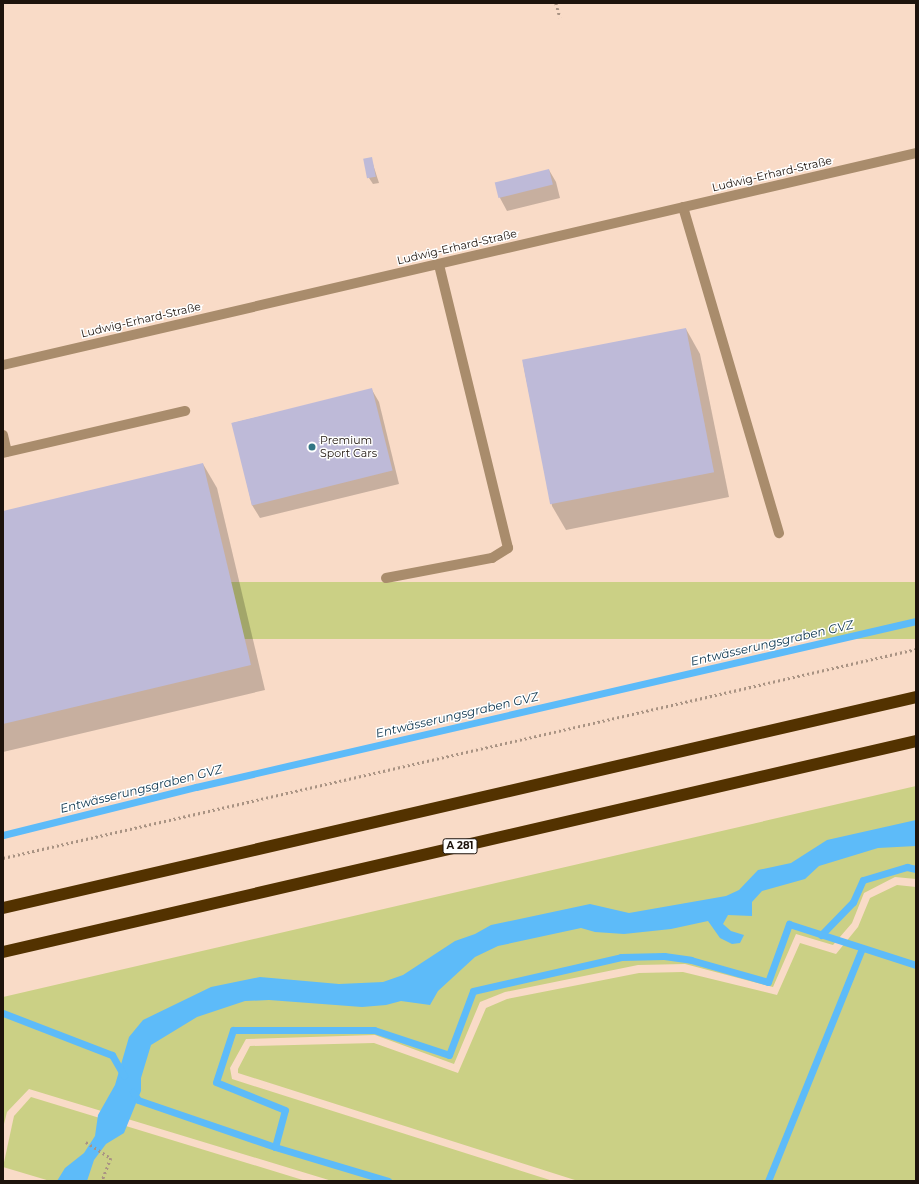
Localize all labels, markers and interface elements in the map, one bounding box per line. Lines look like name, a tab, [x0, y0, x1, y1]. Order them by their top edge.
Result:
street label: Ludwig-Erhard-Straße	[711, 154, 833, 194]
street label: Ludwig-Erhard-Straße	[396, 227, 518, 267]
street label: Ludwig-Erhard-Straße	[80, 300, 202, 340]
place label: Premium Sport Cars	[320, 434, 377, 460]
marker: Premium Sport Cars	[307, 442, 317, 452]
water label: Entwässerungsgraben GVZ	[689, 617, 855, 669]
water label: Entwässerungsgraben GVZ	[374, 689, 540, 741]
water label: Entwässerungsgraben GVZ	[59, 762, 223, 816]
road number: A 281	[442, 838, 478, 854]

